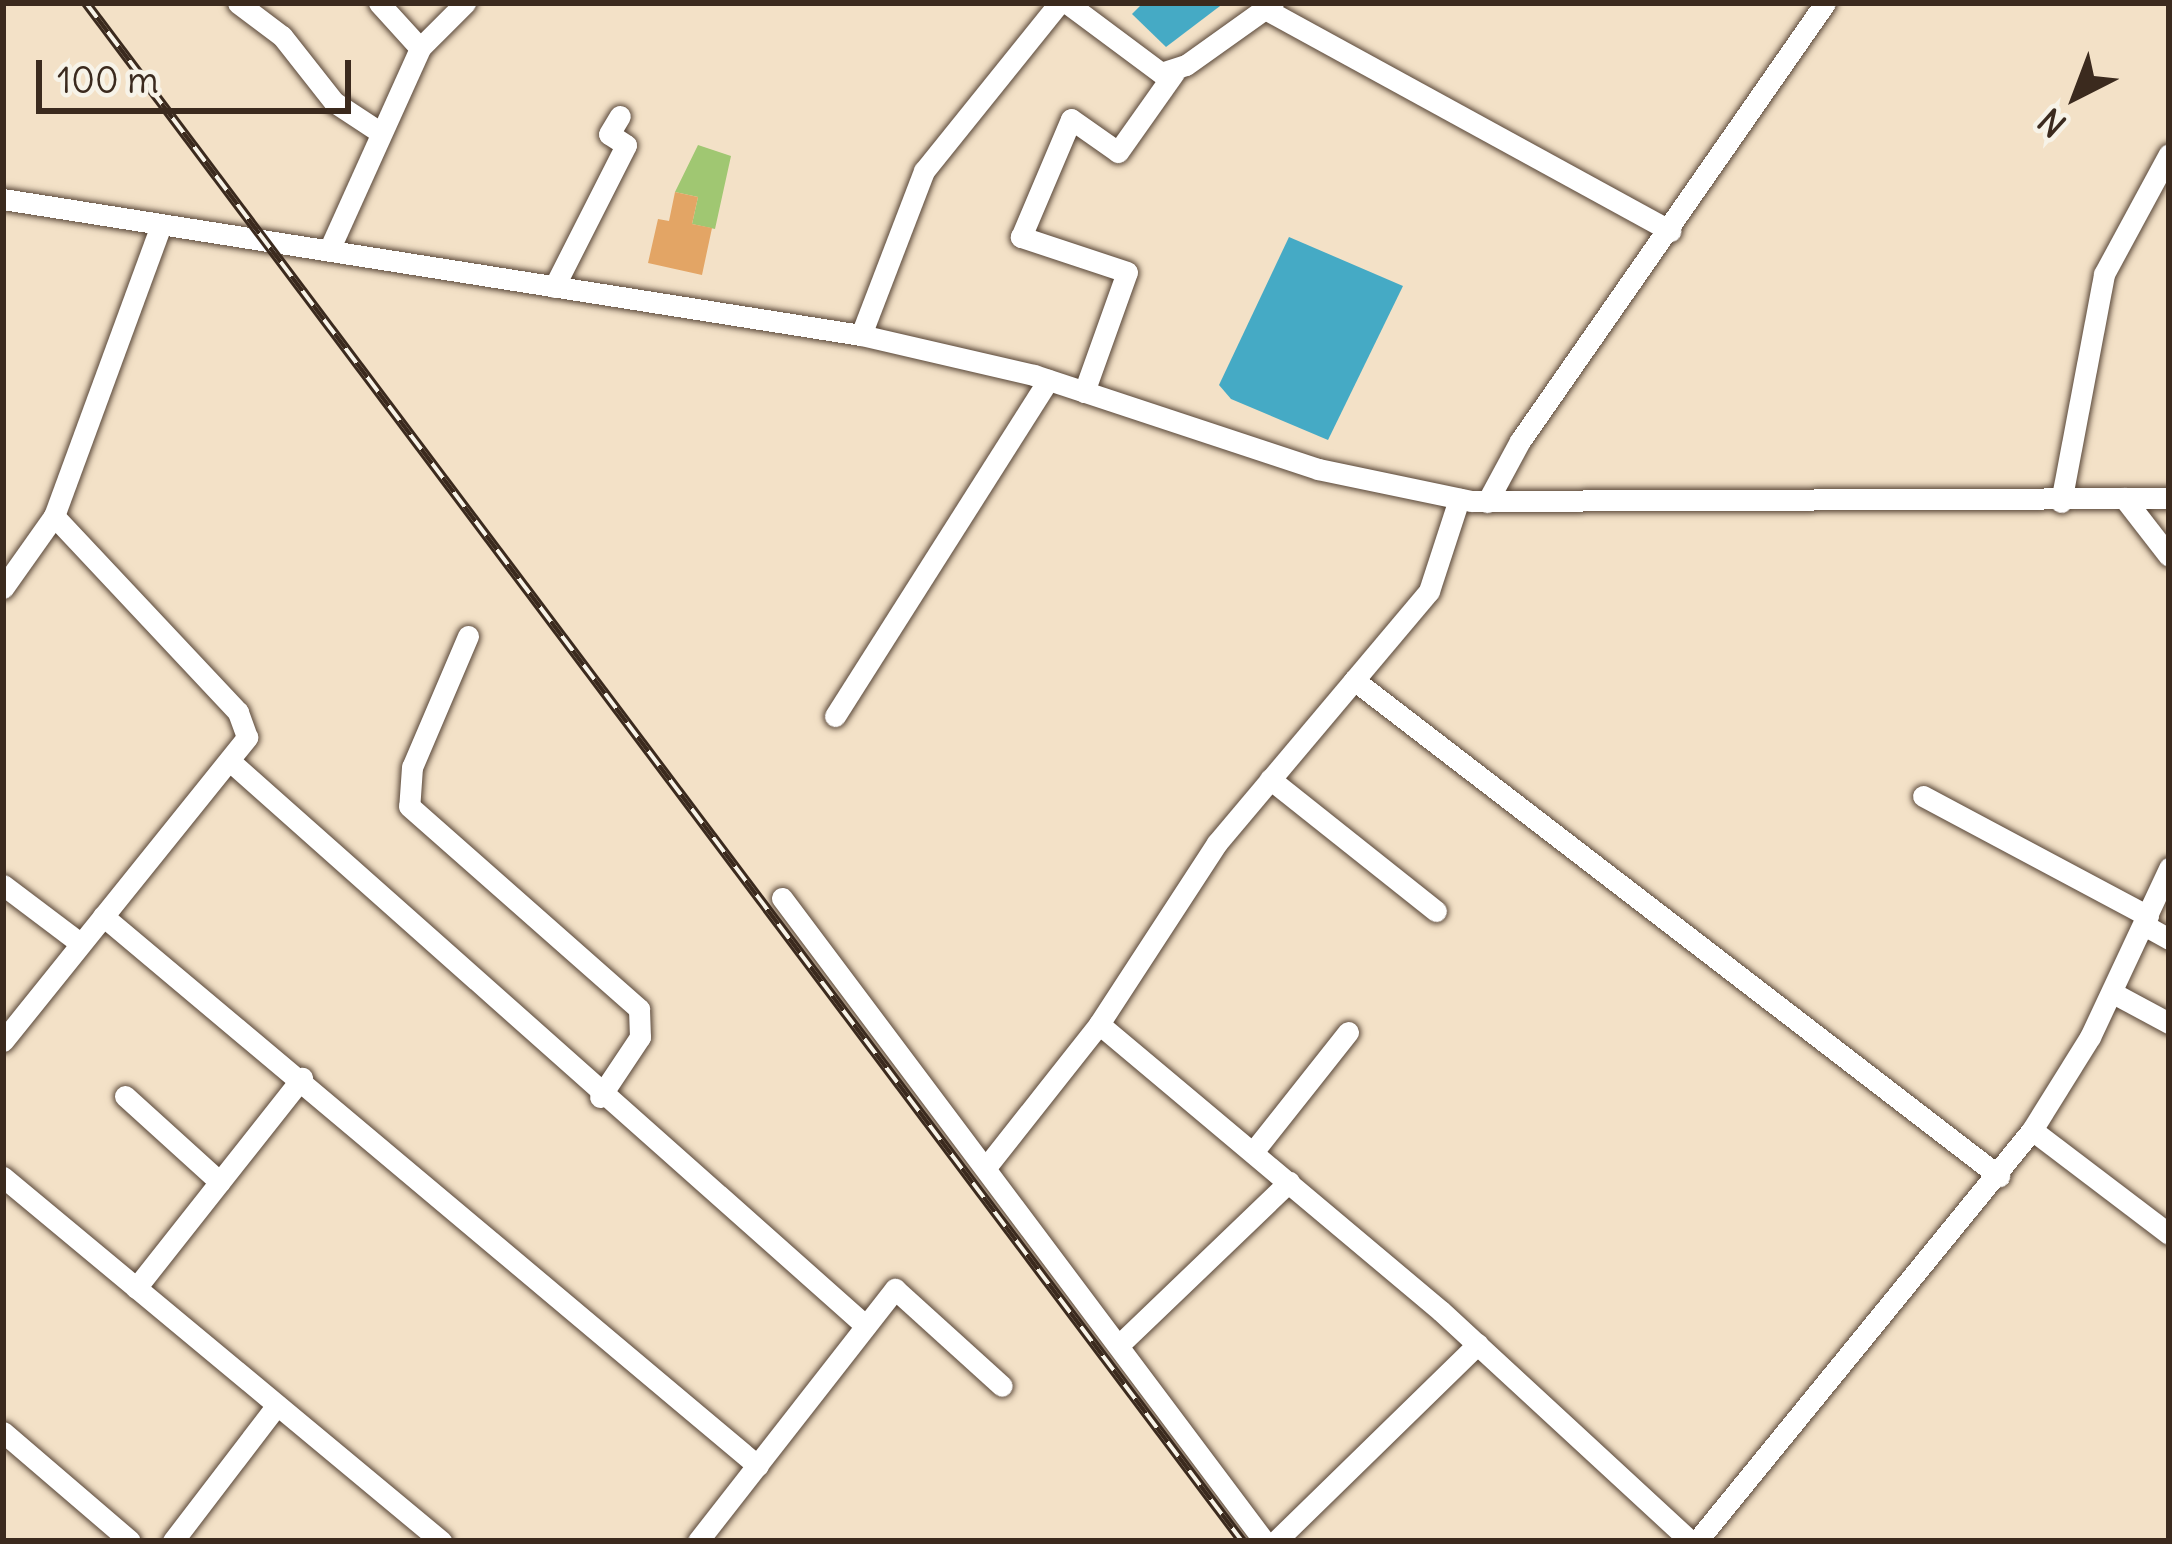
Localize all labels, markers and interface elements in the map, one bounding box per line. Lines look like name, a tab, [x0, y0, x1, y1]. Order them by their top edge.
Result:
scale bar	[42, 36, 357, 110]
north arrow	[2016, 36, 2136, 156]
text: 100 m	[57, 58, 159, 103]
text: N	[2029, 100, 2074, 146]

